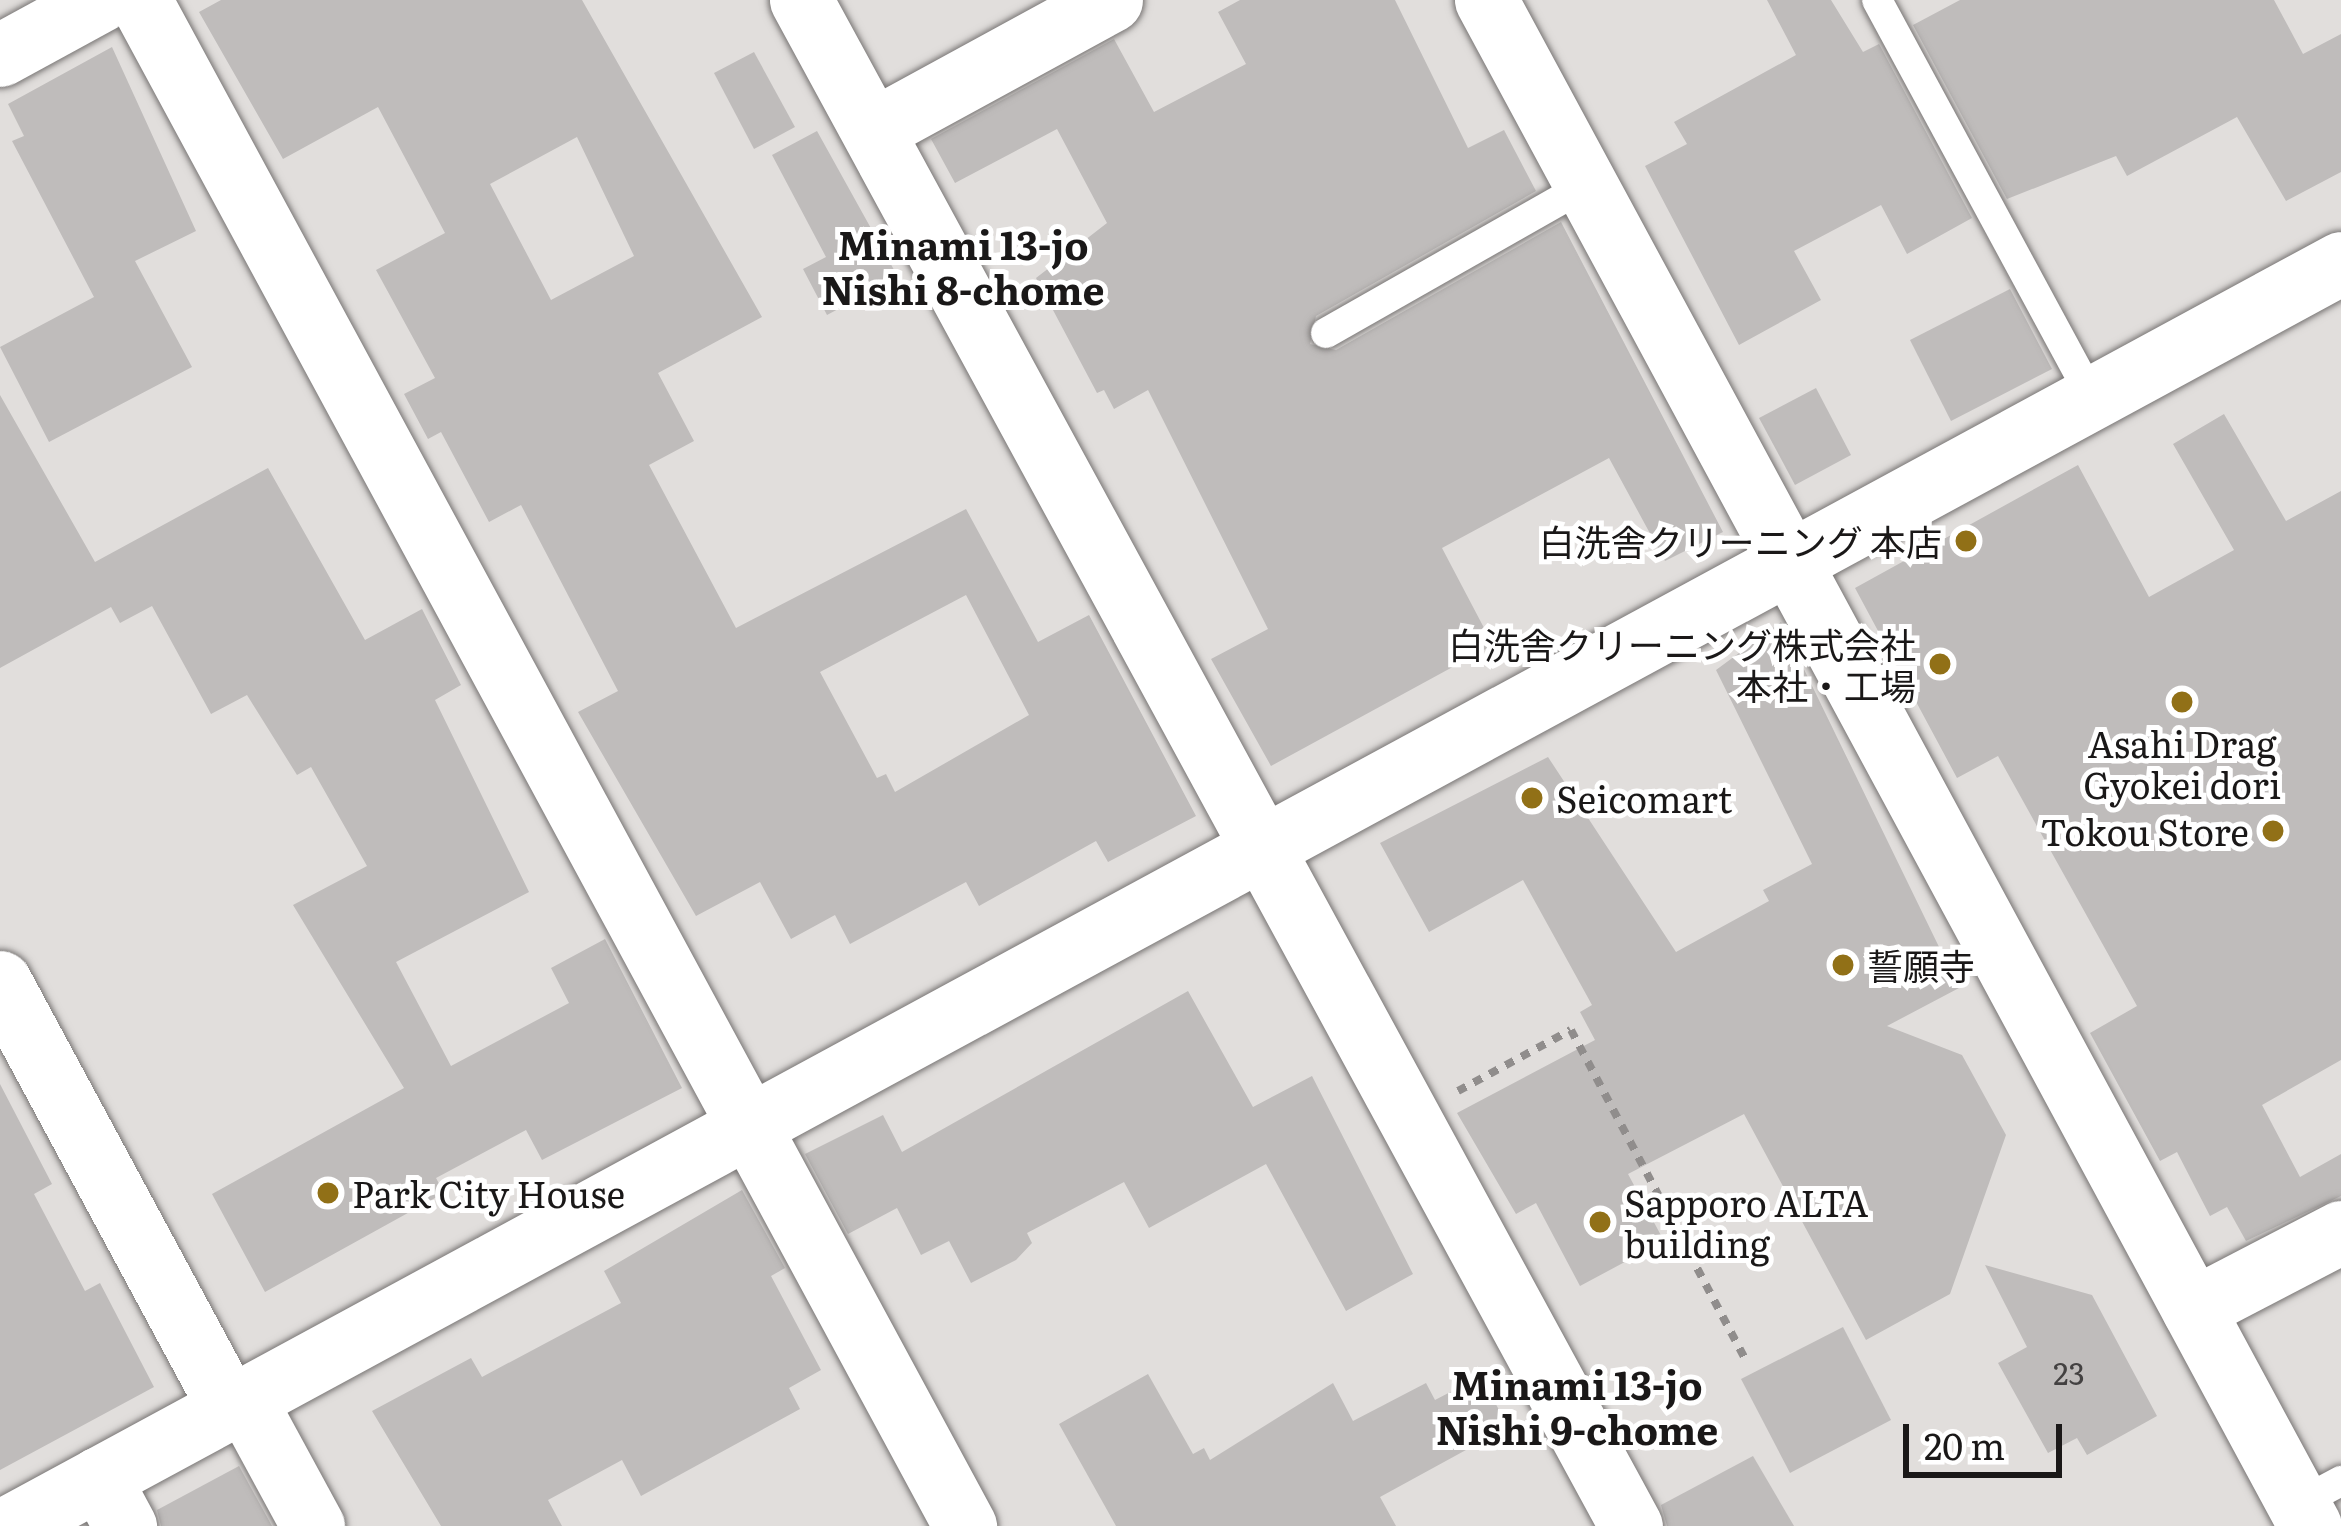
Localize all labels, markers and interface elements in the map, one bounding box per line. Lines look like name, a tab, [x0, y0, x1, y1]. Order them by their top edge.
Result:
district label: Minami 13-jo Nishi 8-chome	[821, 221, 1105, 312]
place label: 白洗舎クリーニング 本店	[1539, 519, 1942, 563]
marker: 白洗舎クリーニング 本店	[1953, 528, 1979, 554]
place label: 白洗舎クリーニング株式会社 本社・工場	[1448, 621, 1916, 706]
marker: 白洗舎クリーニング株式会社 本社・工場	[1927, 651, 1953, 677]
marker: Asahi Drag Gyokei dori	[2169, 689, 2195, 715]
place label: Asahi Drag Gyokei dori	[2083, 720, 2281, 805]
place label: Seicomart	[1556, 776, 1732, 820]
marker: Seicomart	[1519, 785, 1545, 811]
place label: Tokou Store	[2040, 809, 2249, 853]
marker: Tokou Store	[2260, 818, 2286, 844]
place label: 誓願寺	[1867, 943, 1975, 987]
marker: 誓願寺	[1830, 952, 1856, 978]
place label: Park City House	[352, 1171, 625, 1215]
place label: Sapporo ALTA building	[1624, 1179, 1868, 1264]
marker: Park City House	[315, 1180, 341, 1206]
marker: Sapporo ALTA building	[1587, 1209, 1613, 1235]
house number: 23	[2053, 1354, 2085, 1390]
district label: Minami 13-jo Nishi 9-chome	[1436, 1361, 1718, 1452]
scale bar	[1909, 1400, 2068, 1474]
text: 20 m	[1924, 1418, 2005, 1471]

